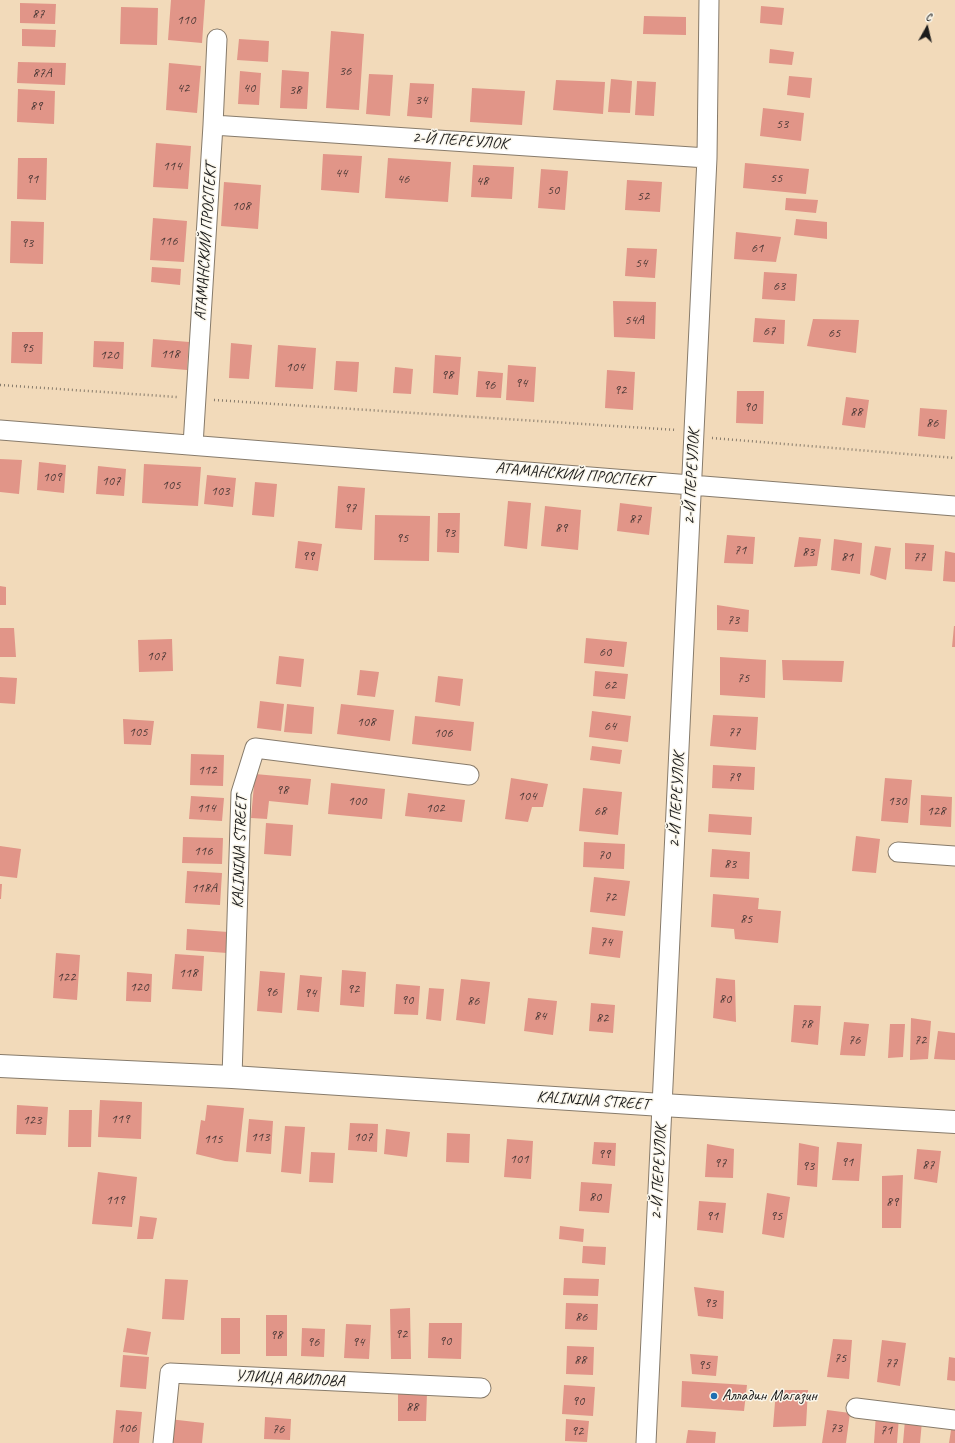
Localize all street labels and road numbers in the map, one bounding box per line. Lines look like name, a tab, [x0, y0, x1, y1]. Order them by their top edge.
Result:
street label: 2-Й ПЕРЕУЛОК	[412, 128, 508, 154]
street label: АТАМАНСКИЙ ПРОСПЕКТ	[191, 163, 221, 321]
street label: 2-Й ПЕРЕУЛОК	[680, 429, 704, 525]
street label: АТАМАНСКИЙ ПРОСПЕКТ	[495, 459, 653, 491]
street label: 2-Й ПЕРЕУЛОК	[665, 752, 689, 848]
street label: KALININA STREET	[228, 795, 252, 909]
street label: KALININA STREET	[536, 1087, 650, 1115]
street label: 2-Й ПЕРЕУЛОК	[647, 1124, 671, 1220]
street label: УЛИЦА АВИЛОВА	[235, 1367, 345, 1391]

